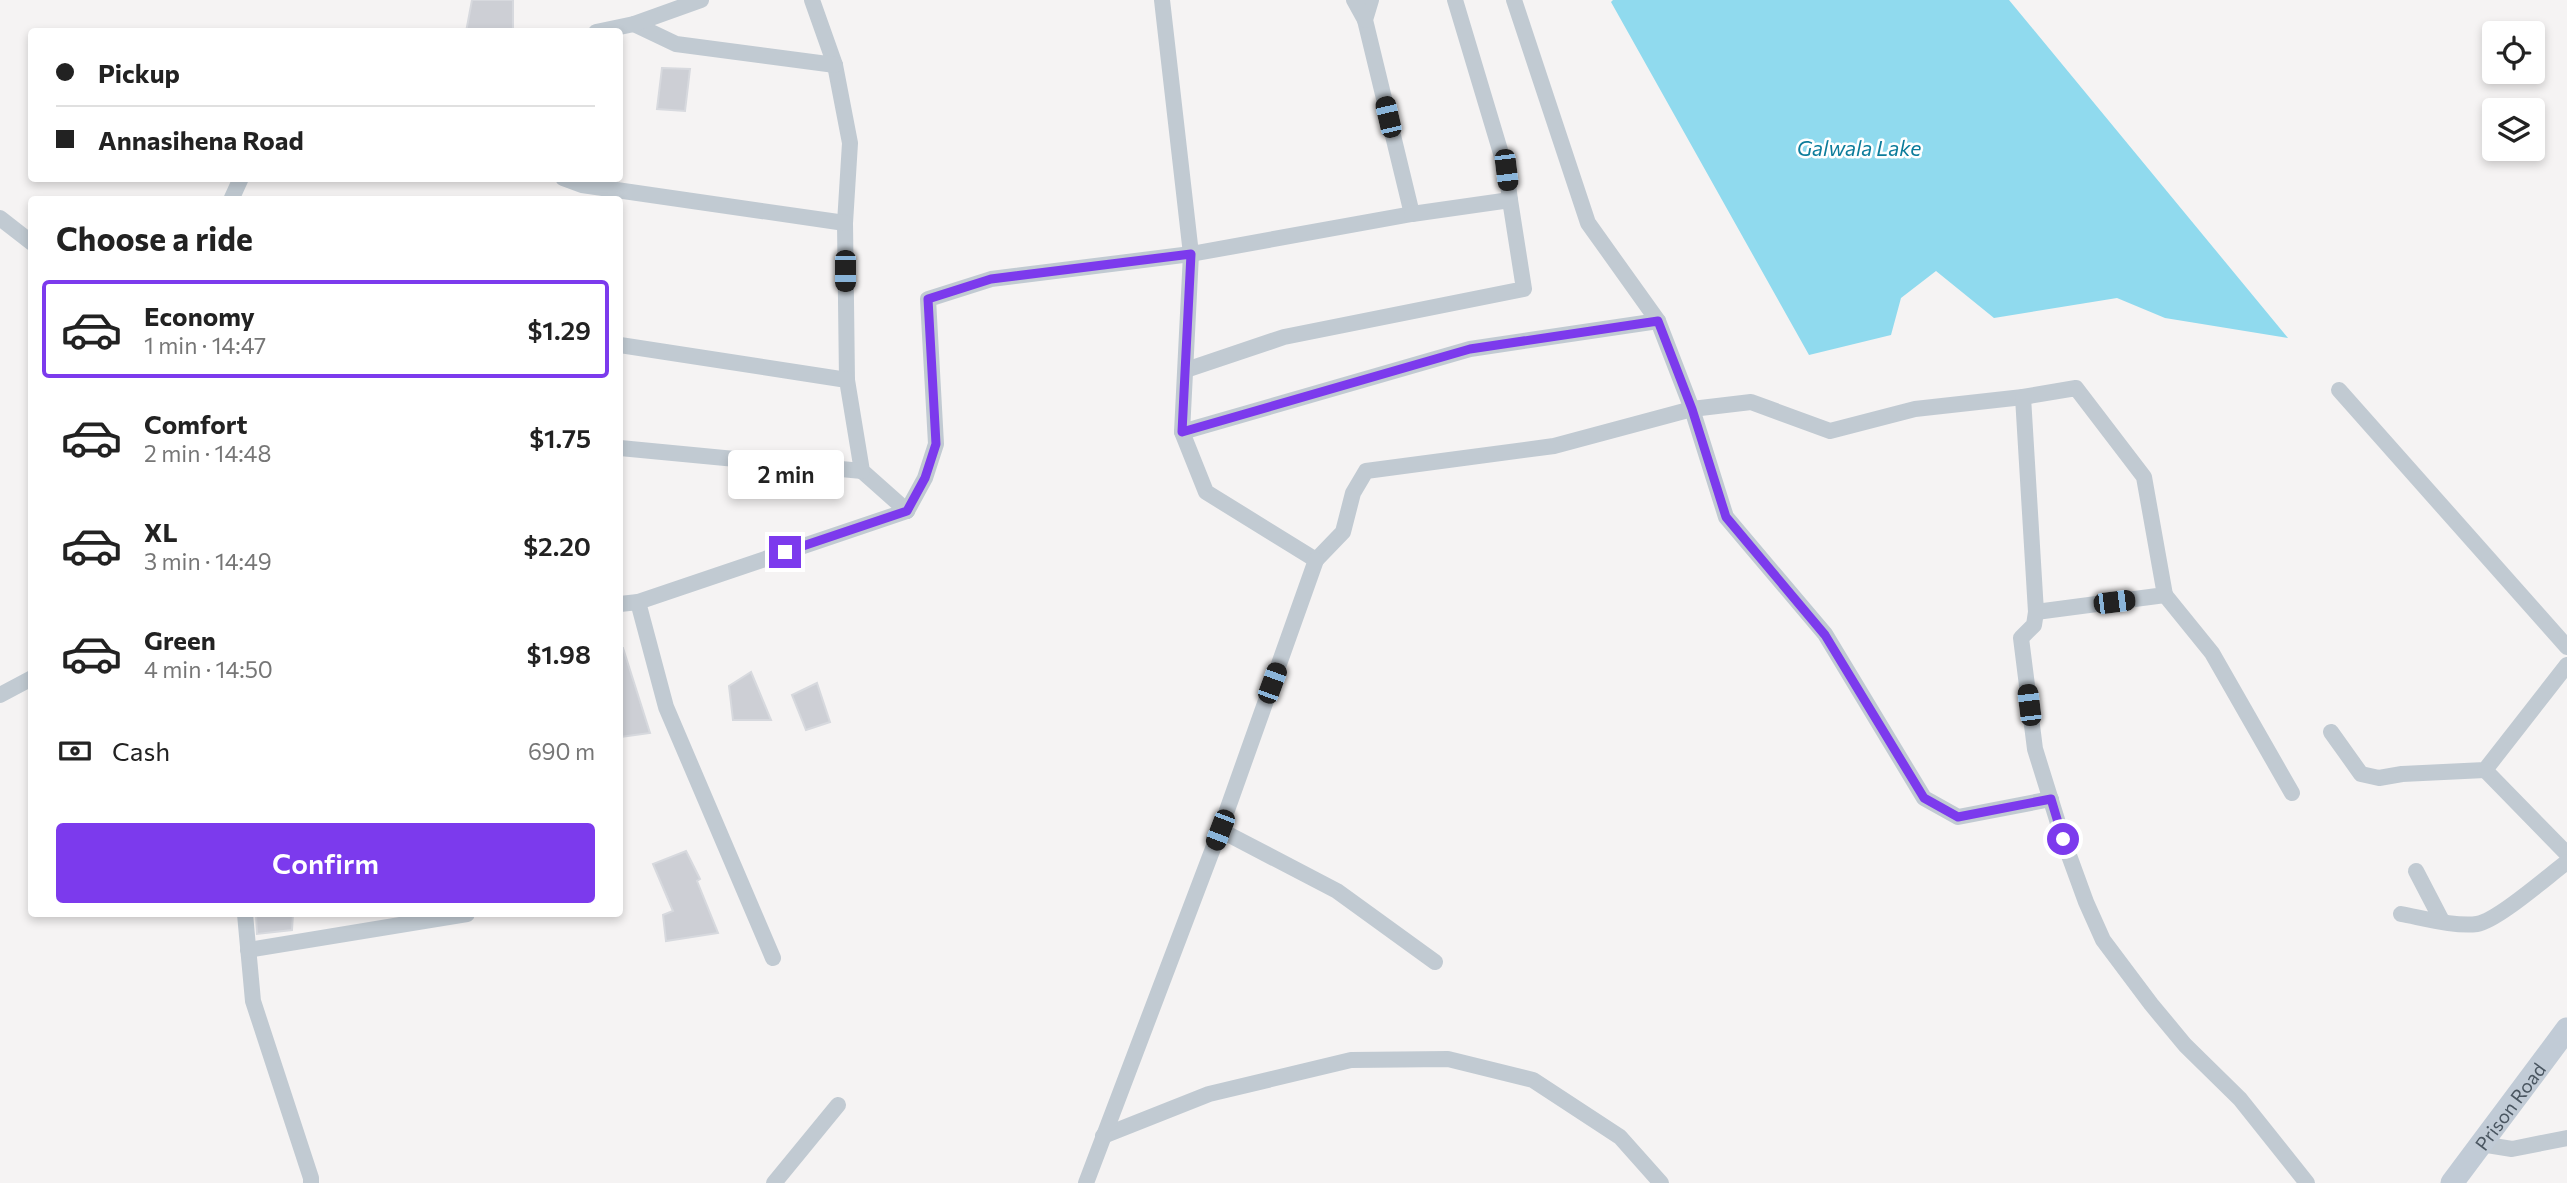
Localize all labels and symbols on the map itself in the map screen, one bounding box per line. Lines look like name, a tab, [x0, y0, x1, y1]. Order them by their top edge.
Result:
car	[1374, 94, 1403, 140]
water label: Galwala Lake	[1797, 135, 1921, 160]
car	[1494, 148, 1519, 192]
car	[835, 250, 856, 292]
callout: 2 min	[727, 450, 843, 500]
route end	[769, 536, 801, 568]
car	[2092, 589, 2137, 615]
car	[1255, 660, 1290, 706]
car	[2017, 683, 2042, 727]
car	[1203, 807, 1238, 853]
route start	[2047, 823, 2079, 855]
street label: Prison Road	[2469, 1058, 2550, 1154]

